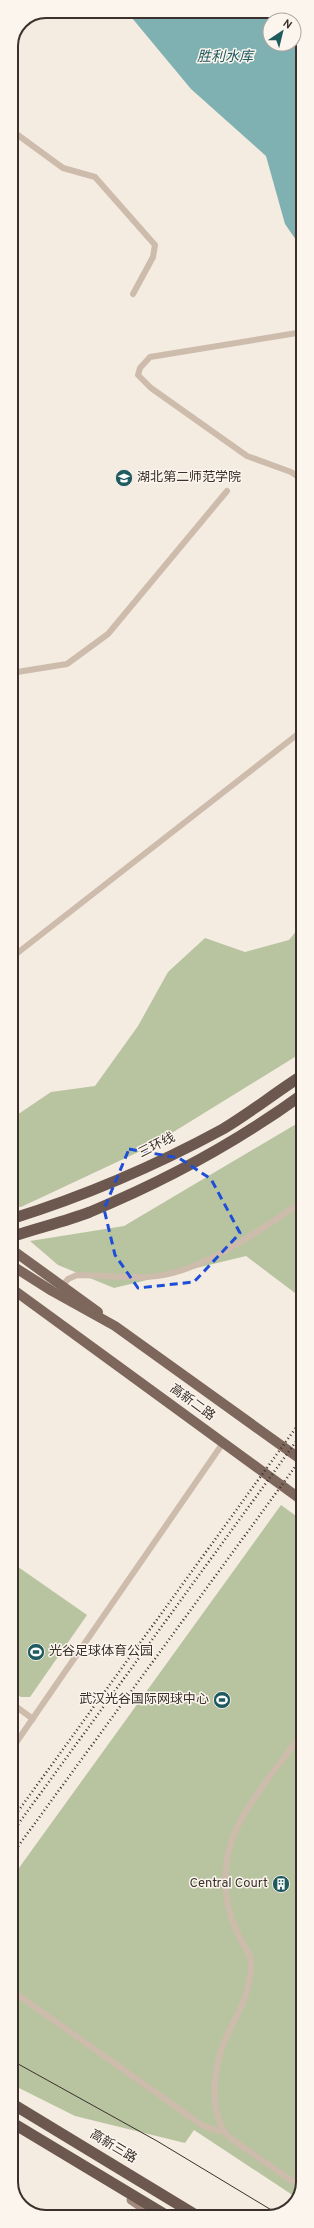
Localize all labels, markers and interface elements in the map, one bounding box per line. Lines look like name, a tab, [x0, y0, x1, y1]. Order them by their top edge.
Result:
north arrow	[262, 12, 302, 52]
text: N	[280, 17, 294, 33]
water label: 胜利水库	[197, 49, 255, 66]
school or university icon: 湖北第二师范学院	[114, 468, 134, 488]
place label: 湖北第二师范学院	[137, 469, 241, 486]
street label: 三环线	[136, 1130, 178, 1162]
street label: 高新二路	[166, 1381, 218, 1425]
sports icon: 光谷足球体育公园	[26, 1642, 46, 1662]
place label: 光谷足球体育公园	[49, 1643, 153, 1660]
sports icon: 武汉光谷国际网球中心	[212, 1690, 232, 1710]
place label: 武汉光谷国际网球中心	[79, 1692, 209, 1708]
building icon: Central Court	[271, 1874, 291, 1894]
place label: Central Court	[189, 1876, 268, 1892]
street label: 高新三路	[87, 2127, 139, 2167]

